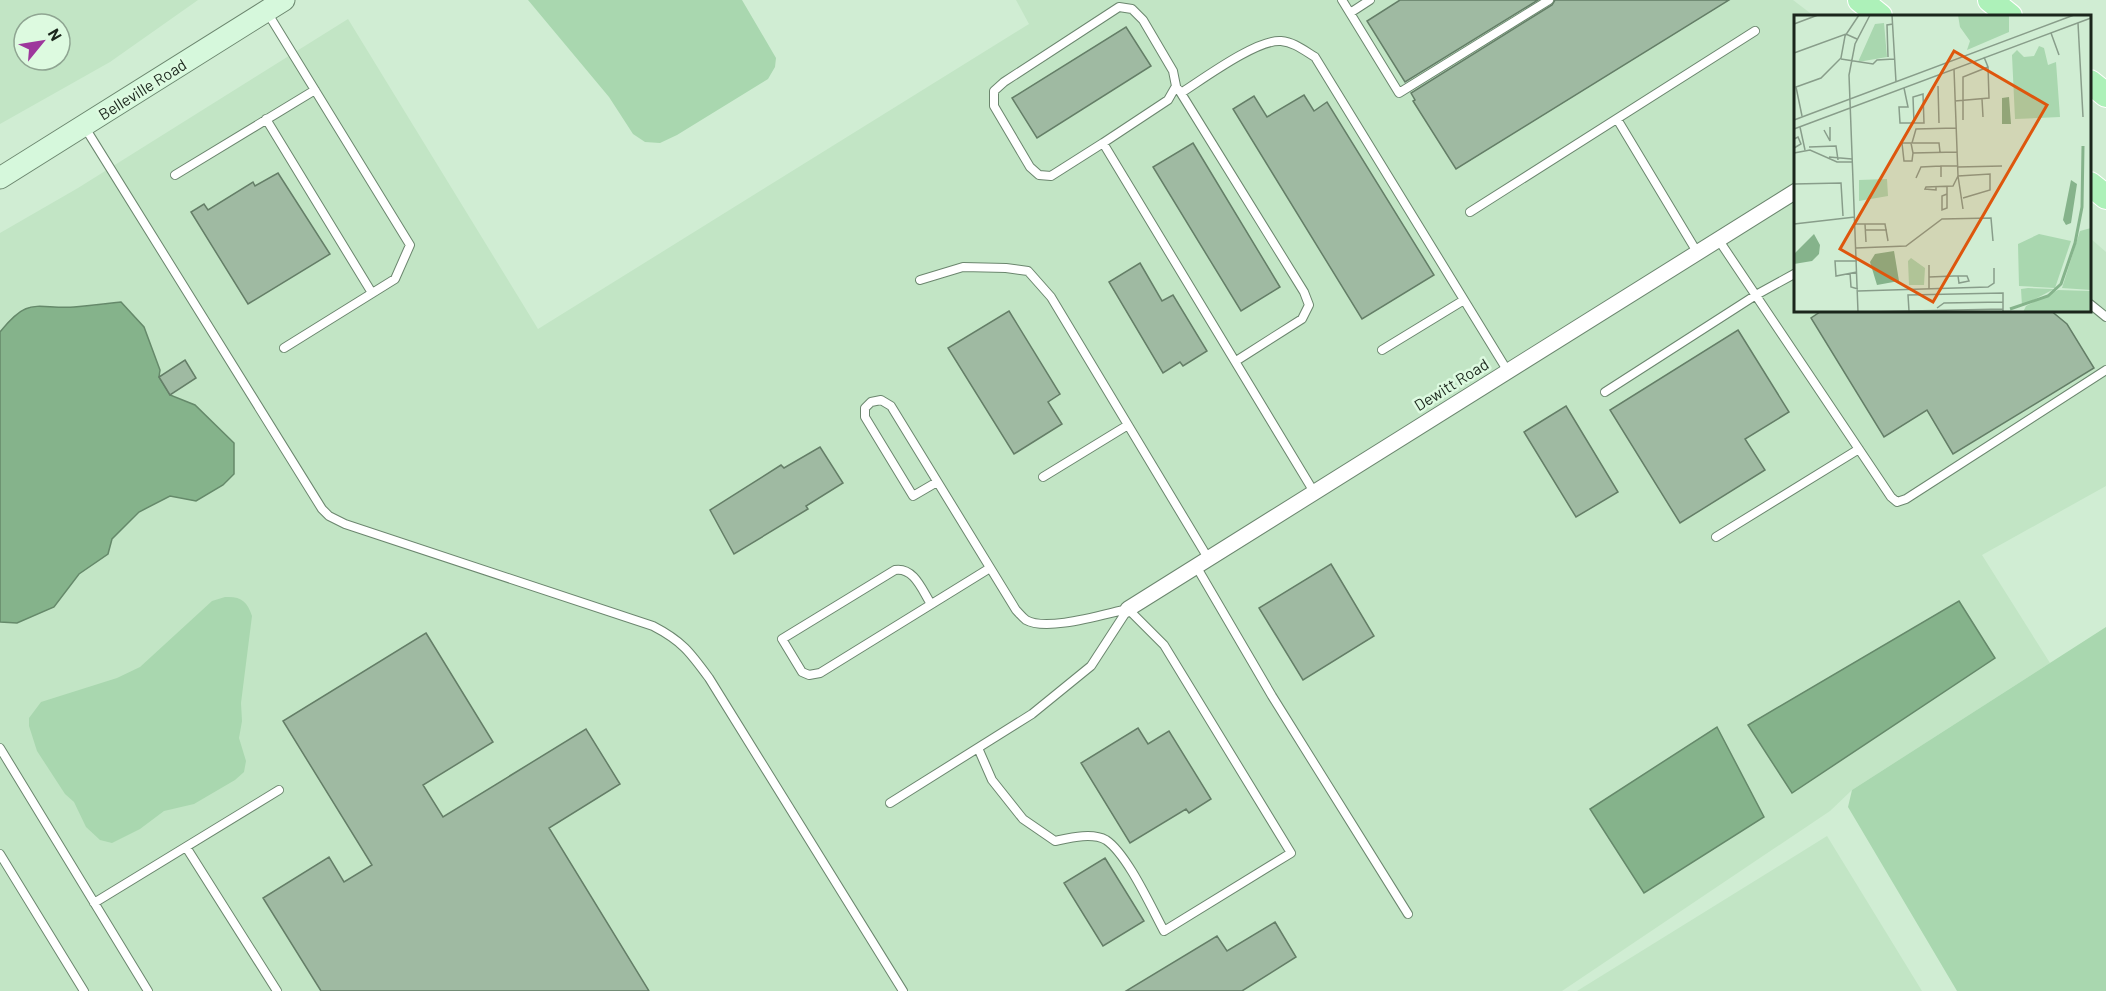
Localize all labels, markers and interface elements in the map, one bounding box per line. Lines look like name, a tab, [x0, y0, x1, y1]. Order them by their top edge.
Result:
north arrow	[12, 12, 72, 72]
inset map	[1794, 15, 2091, 312]
text: N	[45, 25, 66, 44]
street label: Belleville Road	[94, 54, 190, 124]
street label: Dewitt Road	[1410, 354, 1492, 414]

